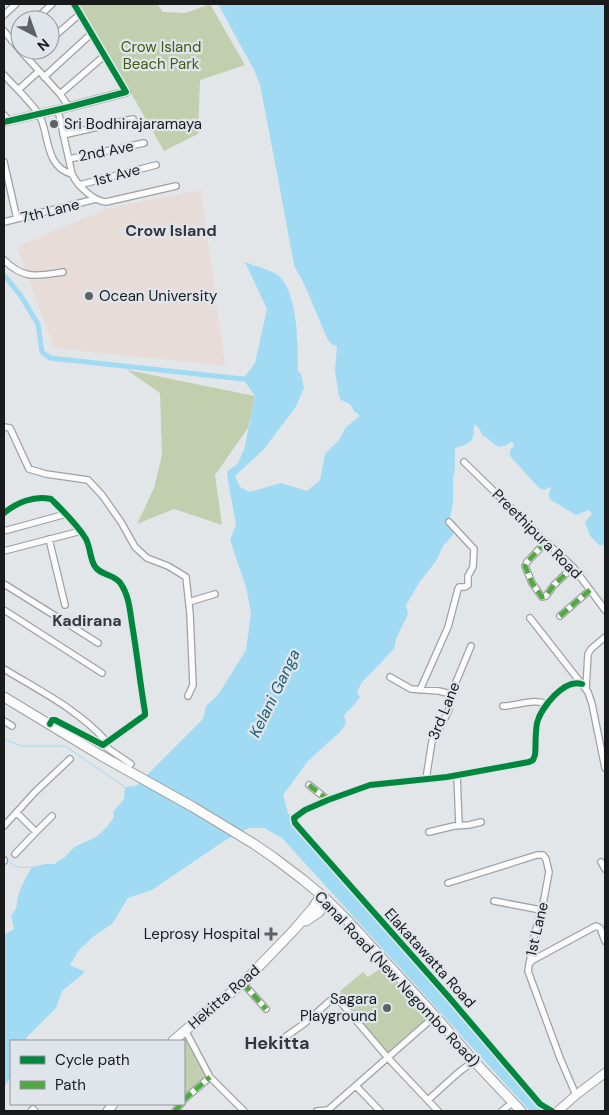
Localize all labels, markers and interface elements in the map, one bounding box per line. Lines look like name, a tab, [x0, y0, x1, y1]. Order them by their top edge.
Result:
north arrow	[10, 10, 60, 60]
text: N	[34, 35, 53, 55]
park label: Crow Island Beach Park	[121, 37, 201, 74]
place label: Sri Bodhirajaramaya	[64, 114, 202, 134]
marker: Sri Bodhirajaramaya	[48, 118, 60, 130]
street label: 2nd Ave	[77, 136, 135, 166]
street label: 1st Ave	[92, 159, 142, 191]
street label: 7th Lane	[19, 194, 81, 228]
district label: Crow Island	[125, 220, 217, 241]
place label: Ocean University	[99, 286, 218, 306]
marker: Ocean University	[83, 290, 95, 302]
street label: Preethipura Road	[488, 485, 586, 583]
district label: Kadirana	[52, 610, 122, 631]
water label: Kelani Ganga	[244, 645, 305, 741]
street label: 3rd Lane	[423, 679, 465, 743]
street label: Canal Road (New Negombo Road)	[310, 887, 484, 1071]
street label: 1st Lane	[521, 900, 553, 958]
street label: Elakatawatta Road	[380, 904, 480, 1012]
place label: Leprosy Hospital	[144, 924, 260, 944]
marker: Leprosy Hospital	[264, 927, 278, 941]
street label: Hekitta Road	[184, 960, 264, 1034]
place label: Sagara Playground	[300, 989, 377, 1026]
marker: Sagara Playground	[381, 1002, 393, 1014]
district label: Hekitta	[244, 1031, 310, 1055]
legend	[10, 1040, 185, 1105]
text: Cycle path	[55, 1050, 130, 1070]
text: Path	[55, 1075, 86, 1095]

